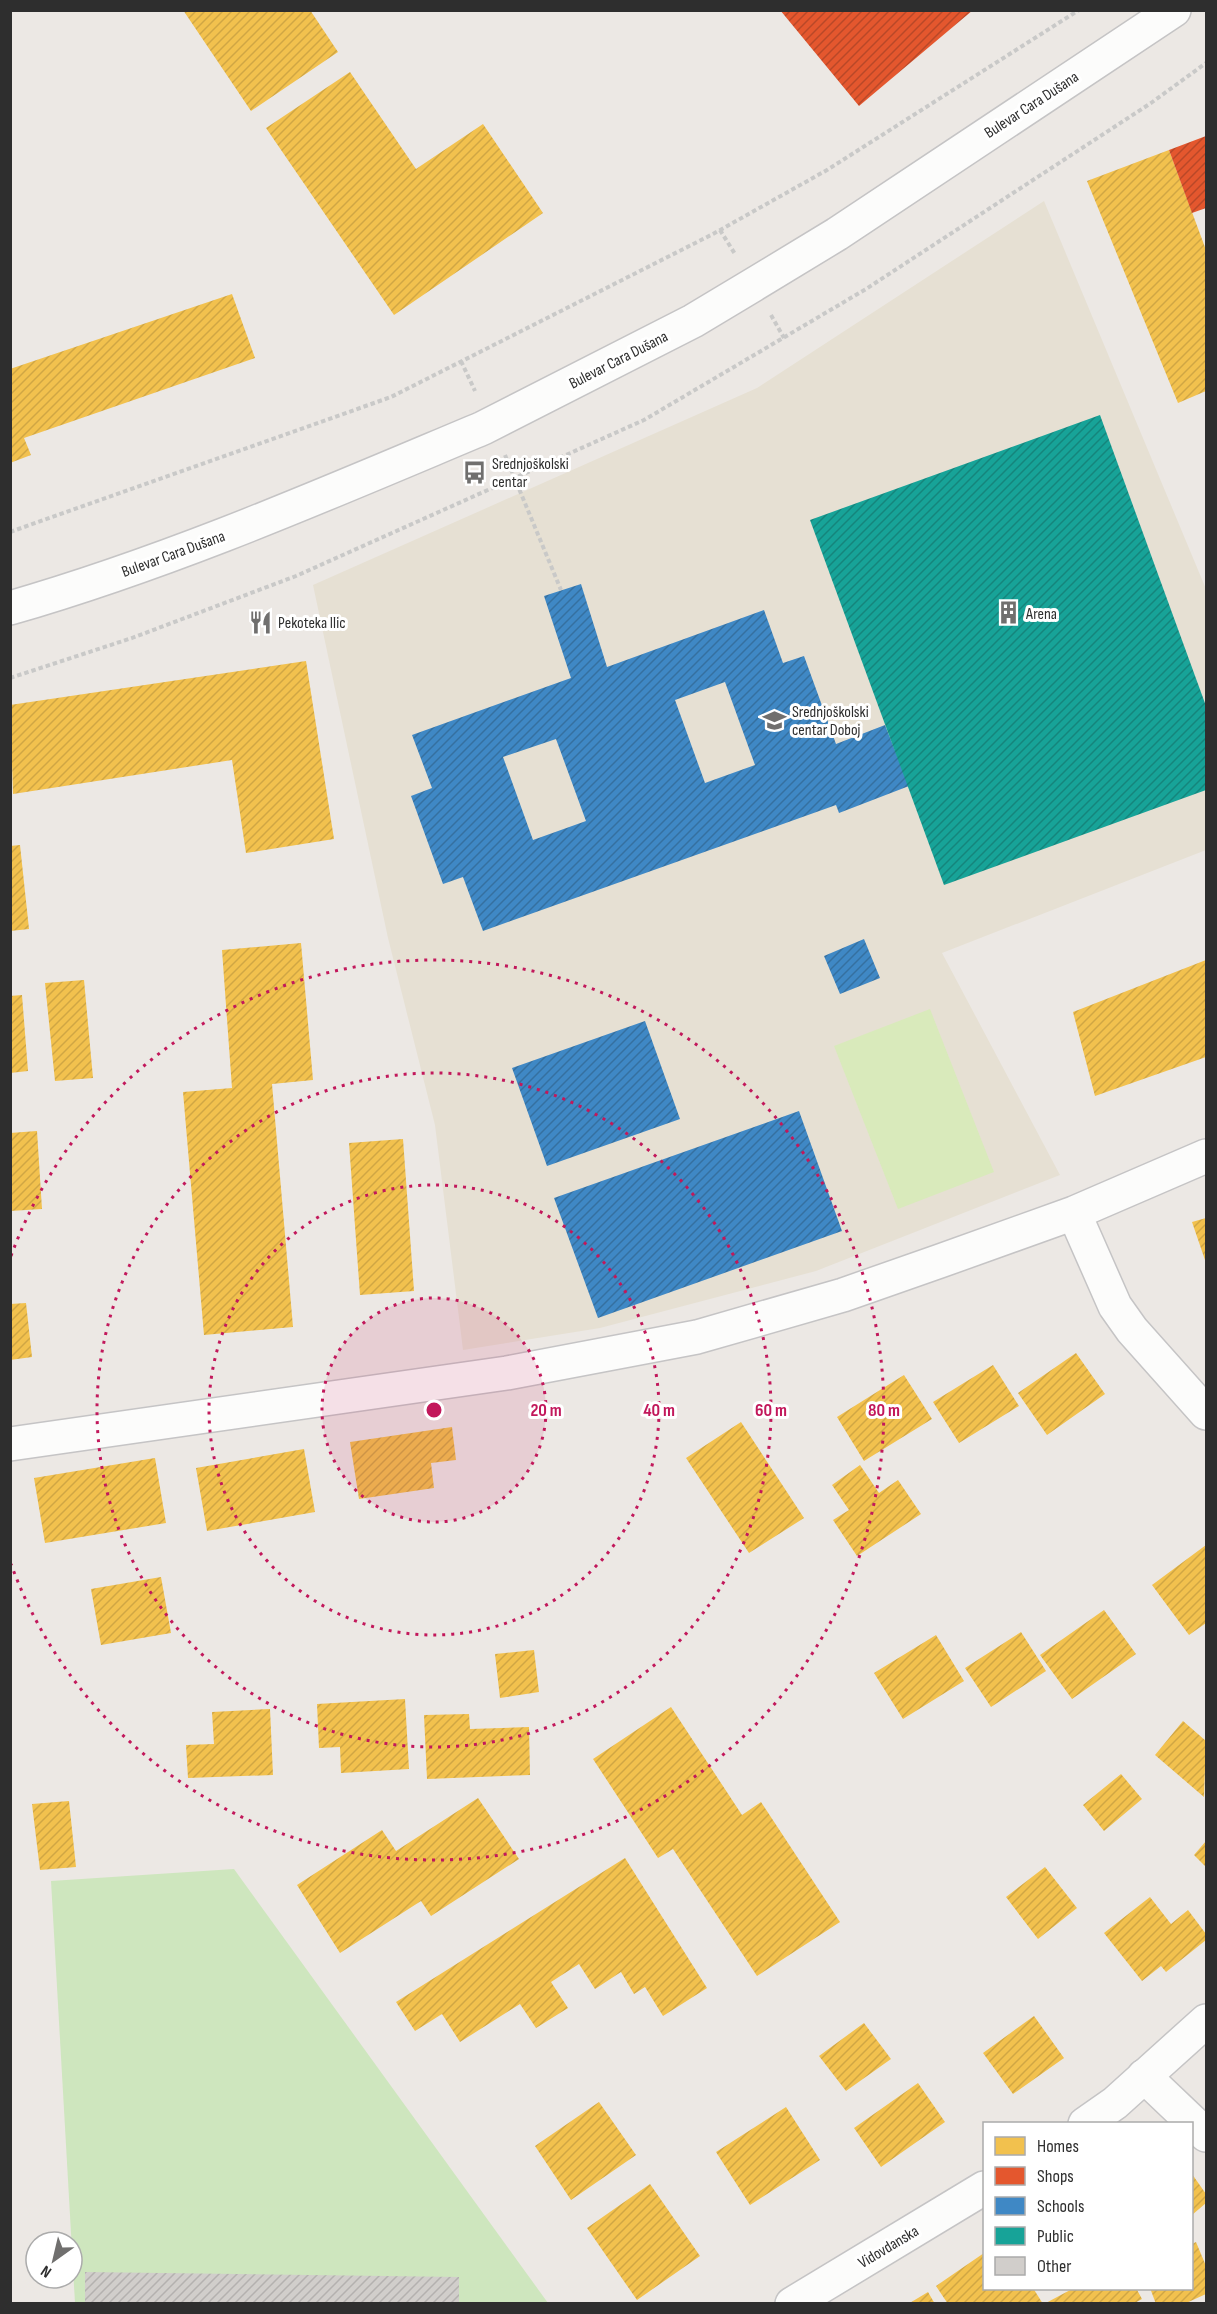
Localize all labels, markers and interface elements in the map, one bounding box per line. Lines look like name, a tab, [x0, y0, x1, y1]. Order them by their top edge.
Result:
street label: Bulevar Cara Dušana	[981, 68, 1082, 143]
street label: Bulevar Cara Dušana	[566, 327, 671, 393]
place label: Srednjoškolski centar	[492, 455, 569, 492]
bus stop icon: Srednjoškolski centar	[461, 459, 487, 485]
street label: Bulevar Cara Dušana	[119, 527, 228, 582]
building icon: Arena	[995, 600, 1021, 626]
place label: Arena	[1025, 605, 1057, 624]
restaurant icon: Pekoteka Ilic	[247, 609, 273, 635]
place label: Pekoteka Ilic	[278, 614, 346, 633]
place label: Srednjoškolski centar Doboj	[792, 703, 869, 740]
school or university icon: Srednjoškolski centar Doboj	[761, 707, 787, 733]
centre of rings	[424, 1400, 444, 1420]
text: 20 m	[530, 1400, 562, 1421]
text: 40 m	[643, 1400, 675, 1421]
text: 60 m	[755, 1400, 787, 1421]
text: 80 m	[868, 1400, 900, 1421]
legend	[983, 2122, 1193, 2290]
text: Homes	[1037, 2136, 1079, 2157]
text: Shops	[1037, 2166, 1074, 2187]
text: Schools	[1037, 2196, 1084, 2217]
street label: Vidovdanska	[855, 2222, 922, 2273]
text: Public	[1037, 2226, 1074, 2247]
north arrow	[24, 2230, 84, 2290]
text: Other	[1037, 2256, 1071, 2277]
text: N	[38, 2261, 55, 2281]

